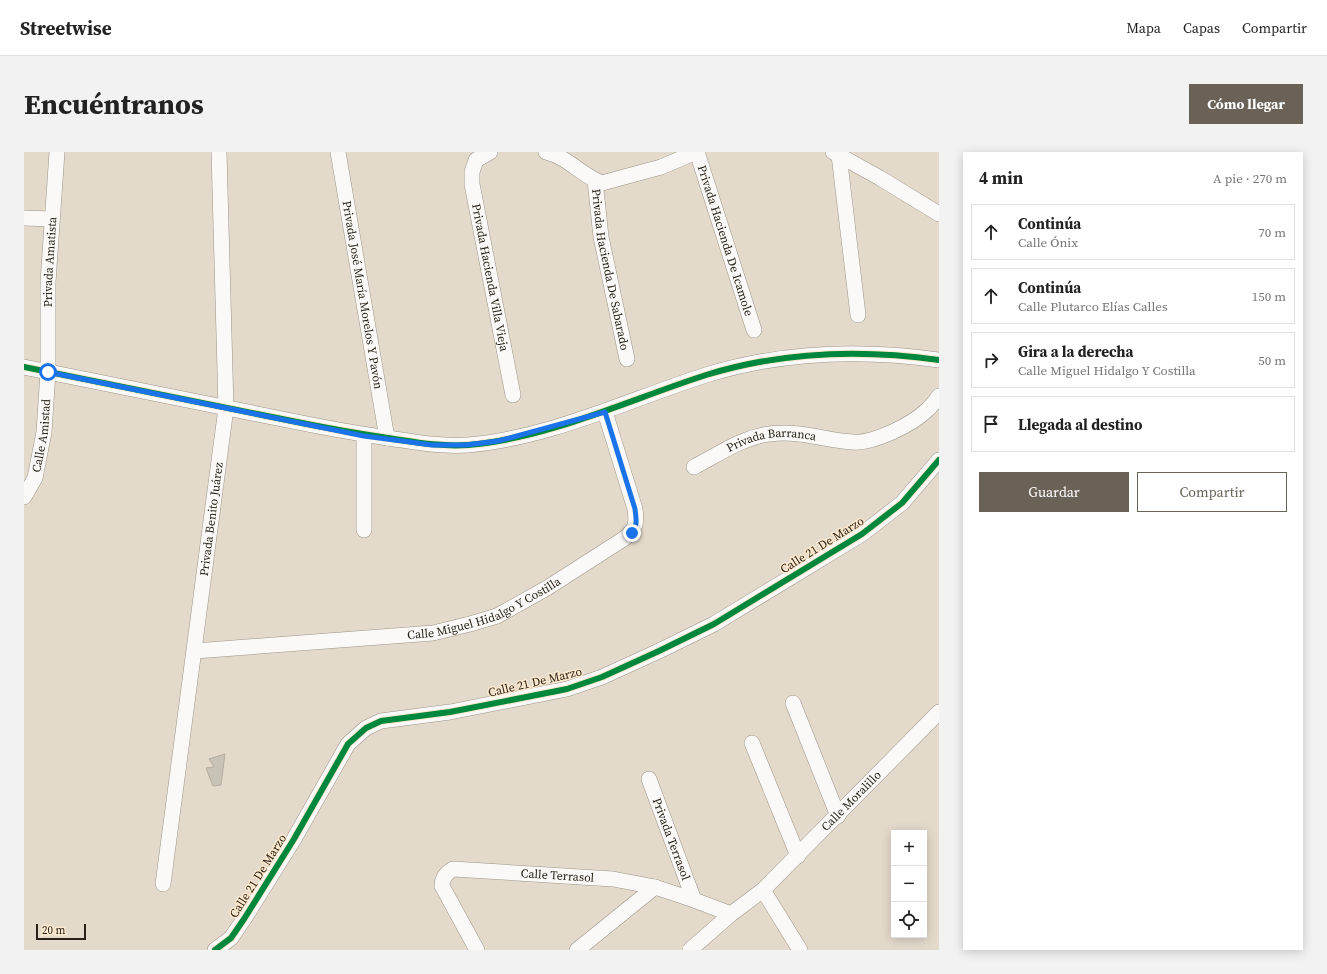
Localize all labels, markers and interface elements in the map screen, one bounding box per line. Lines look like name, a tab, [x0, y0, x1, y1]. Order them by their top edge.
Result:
text: Streetwise	[20, 15, 112, 41]
text: Mapa	[1126, 18, 1161, 38]
text: Capas	[1183, 18, 1220, 38]
text: Compartir	[1242, 18, 1307, 38]
button: Cómo llegar	[1189, 84, 1303, 124]
text: Encuéntranos	[24, 85, 204, 123]
street label: Privada Hacienda De Icamole	[694, 163, 757, 318]
text: 4 min	[979, 166, 1023, 190]
text: A pie · 270 m	[1213, 170, 1287, 187]
street label: Privada Hacienda De Sabarado	[588, 188, 633, 352]
street label: Privada José María Morelos Y Pavón	[338, 199, 386, 390]
street label: Privada Hacienda Villa Vieja	[468, 202, 513, 354]
text: Continúa	[1018, 213, 1081, 234]
street label: Privada Amatista	[40, 215, 61, 307]
icon: ahead	[980, 221, 1002, 243]
text: 70 m	[1258, 224, 1286, 241]
text: Calle Ónix	[1018, 234, 1078, 251]
text: Continúa	[1018, 277, 1081, 298]
icon: ahead	[980, 285, 1002, 307]
text: 150 m	[1252, 288, 1286, 305]
text: Calle Plutarco Elías Calles	[1018, 298, 1168, 315]
text: Gira a la derecha	[1018, 341, 1133, 362]
icon: right	[980, 349, 1002, 371]
text: 50 m	[1258, 352, 1286, 369]
text: Calle Miguel Hidalgo Y Costilla	[1018, 362, 1196, 379]
route start	[39, 363, 57, 381]
street label: Calle Amistad	[28, 398, 54, 474]
icon: arrive	[980, 413, 1002, 435]
text: Llegada al destino	[1018, 414, 1143, 435]
street label: Privada Barranca	[724, 425, 819, 456]
street label: Privada Benito Juárez	[196, 461, 227, 577]
button: Guardar	[979, 472, 1129, 512]
button: Compartir	[1137, 472, 1287, 512]
street label: Calle 21 De Marzo	[777, 513, 867, 577]
route end	[623, 524, 641, 542]
street label: Calle Miguel Hidalgo Y Costilla	[407, 573, 565, 643]
street label: Calle 21 De Marzo	[487, 663, 584, 701]
street label: Calle Moralillo	[818, 767, 885, 834]
street label: Privada Terrasol	[649, 796, 694, 883]
map controls	[891, 830, 927, 938]
button: +	[891, 830, 927, 866]
street label: Calle 21 De Marzo	[226, 831, 290, 921]
street label: Calle Terrasol	[520, 865, 595, 886]
button: −	[891, 866, 927, 902]
button: locate	[891, 902, 927, 938]
scale bar	[36, 922, 86, 941]
text: 20 m	[42, 923, 65, 938]

